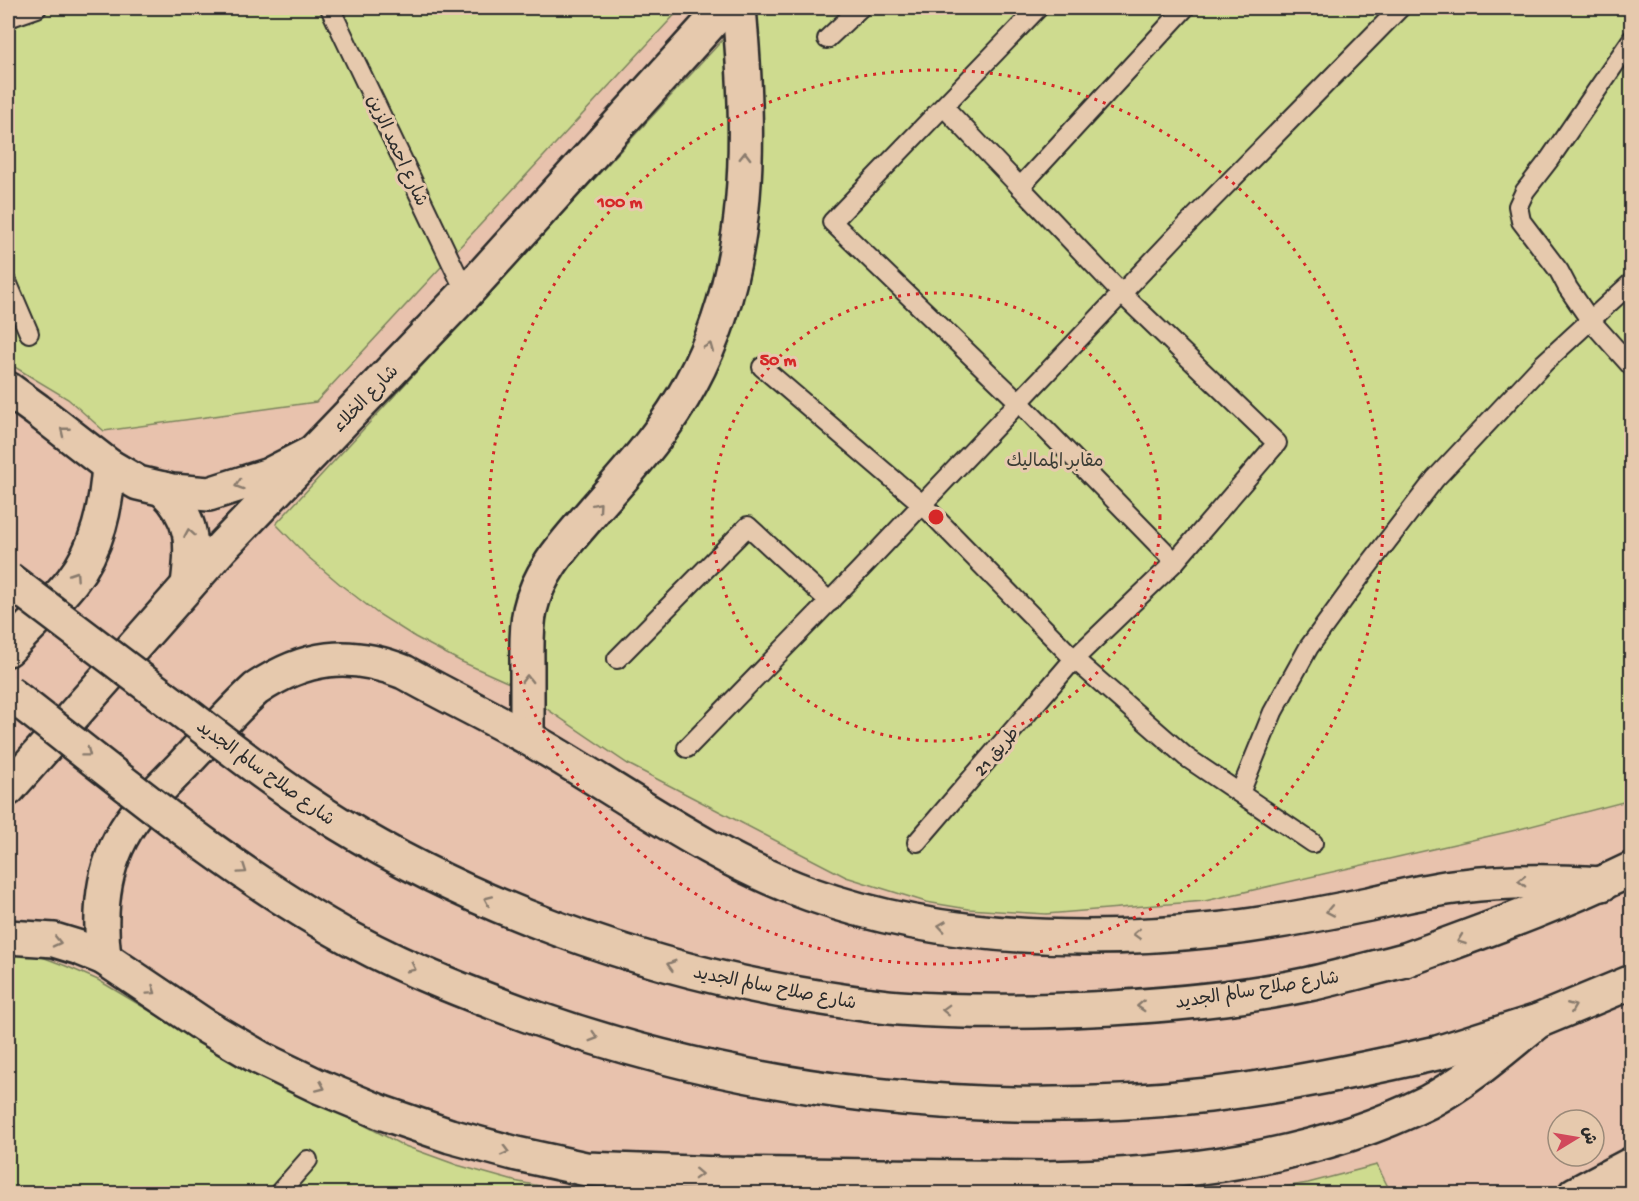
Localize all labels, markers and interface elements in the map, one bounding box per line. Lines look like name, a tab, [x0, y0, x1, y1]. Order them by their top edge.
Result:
street label: شارع احمد الزين	[361, 92, 431, 210]
one-way arrow	[739, 152, 751, 161]
text: 100 m	[597, 193, 643, 214]
one-way arrow	[702, 342, 714, 353]
text: 50 m	[760, 351, 797, 372]
street label: شارع الخلاء	[330, 362, 404, 438]
one-way arrow	[60, 427, 71, 438]
park label: مقابر المماليك	[1007, 452, 1103, 473]
one-way arrow	[234, 477, 245, 490]
one-way arrow	[591, 502, 602, 513]
centre of rings	[926, 507, 946, 527]
one-way arrow	[183, 528, 196, 538]
one-way arrow	[68, 570, 79, 581]
one-way arrow	[521, 674, 533, 683]
street label: شارع صلاح سالم الجديد	[191, 717, 338, 832]
street label: طريق 21	[971, 724, 1025, 781]
one-way arrow	[81, 746, 92, 757]
one-way arrow	[237, 863, 247, 875]
one-way arrow	[1518, 875, 1527, 888]
one-way arrow	[483, 895, 494, 907]
one-way arrow	[1325, 904, 1335, 917]
one-way arrow	[937, 921, 947, 933]
one-way arrow	[1132, 928, 1141, 941]
one-way arrow	[1456, 932, 1467, 945]
one-way arrow	[52, 934, 62, 947]
one-way arrow	[405, 960, 416, 972]
one-way arrow	[666, 960, 676, 973]
street label: شارع صلاح سالم الجديد	[691, 963, 858, 1017]
street label: شارع صلاح سالم الجديد	[1174, 968, 1341, 1016]
one-way arrow	[145, 984, 156, 995]
one-way arrow	[1136, 999, 1145, 1012]
one-way arrow	[1566, 1002, 1577, 1014]
one-way arrow	[941, 1003, 950, 1016]
one-way arrow	[588, 1030, 599, 1042]
one-way arrow	[315, 1080, 326, 1092]
north arrow	[1546, 1108, 1606, 1168]
text: ش	[1576, 1125, 1598, 1146]
one-way arrow	[500, 1144, 510, 1157]
one-way arrow	[694, 1167, 703, 1180]

